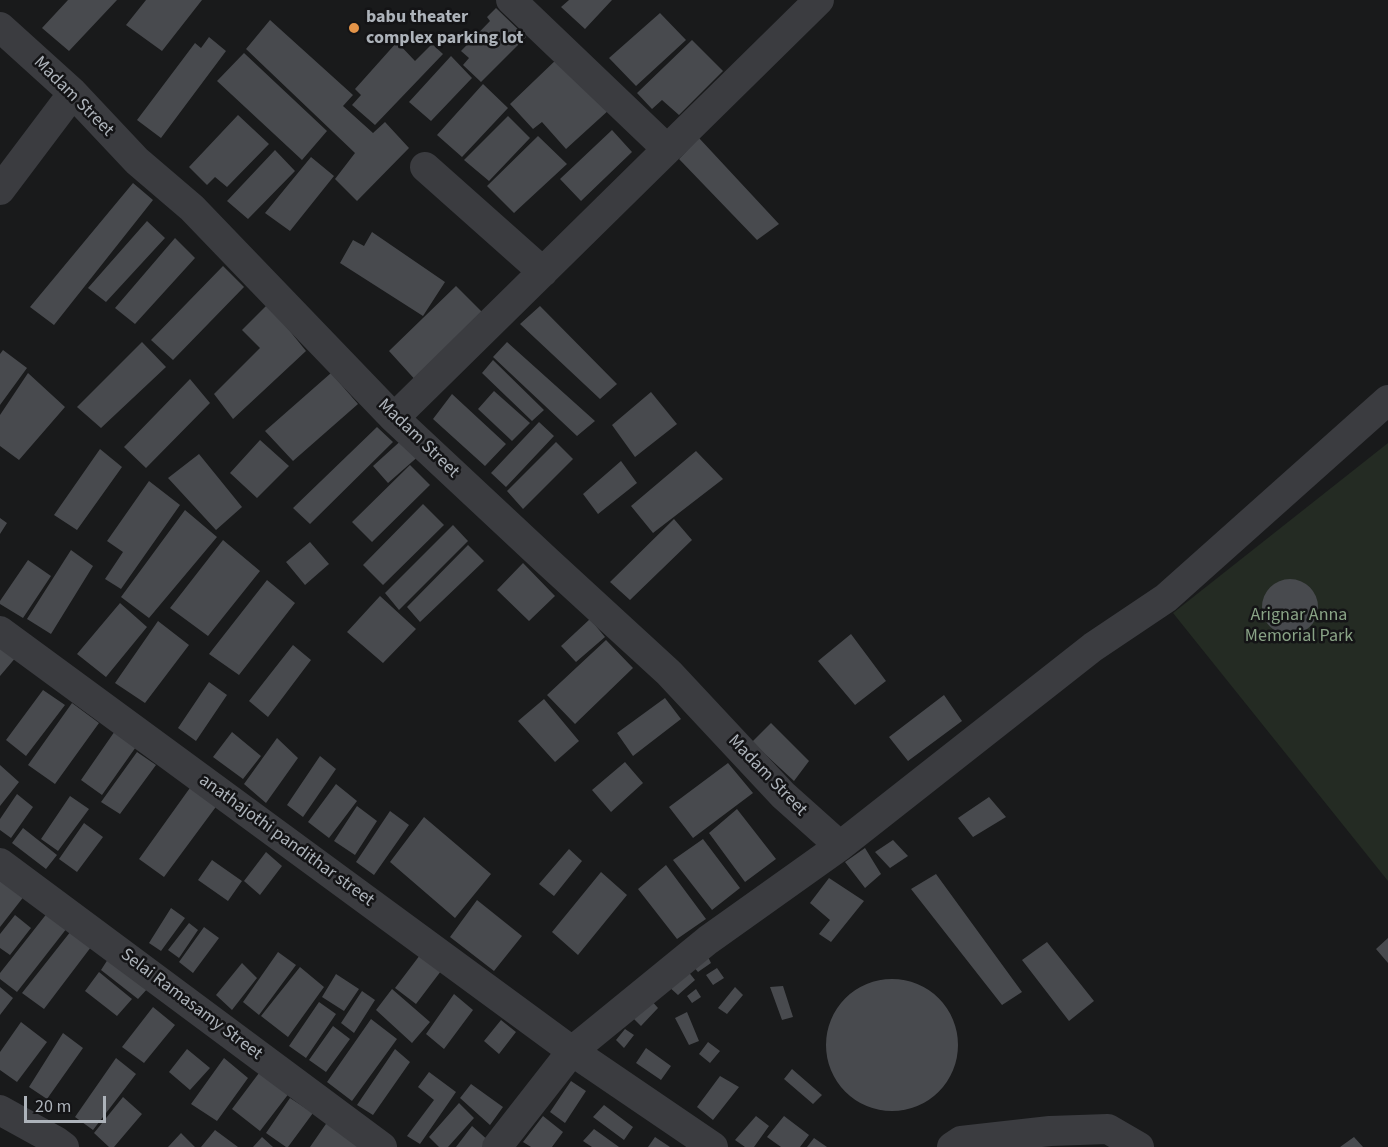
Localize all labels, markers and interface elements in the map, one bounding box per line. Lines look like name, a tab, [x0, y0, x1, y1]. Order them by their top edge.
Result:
place label: babu theater complex parking lot	[366, 7, 523, 50]
marker: babu theater complex parking lot	[347, 21, 361, 35]
street label: Madam Street	[28, 52, 118, 142]
street label: Madam Street	[373, 395, 463, 483]
park label: Arignar Anna Memorial Park	[1245, 605, 1353, 648]
street label: Madam Street	[723, 731, 811, 821]
street label: anathajothi pandithar street	[194, 770, 378, 912]
street label: Selai Ramasamy Street	[116, 945, 266, 1065]
scale bar	[27, 1084, 110, 1122]
text: 20 m	[35, 1094, 71, 1119]

